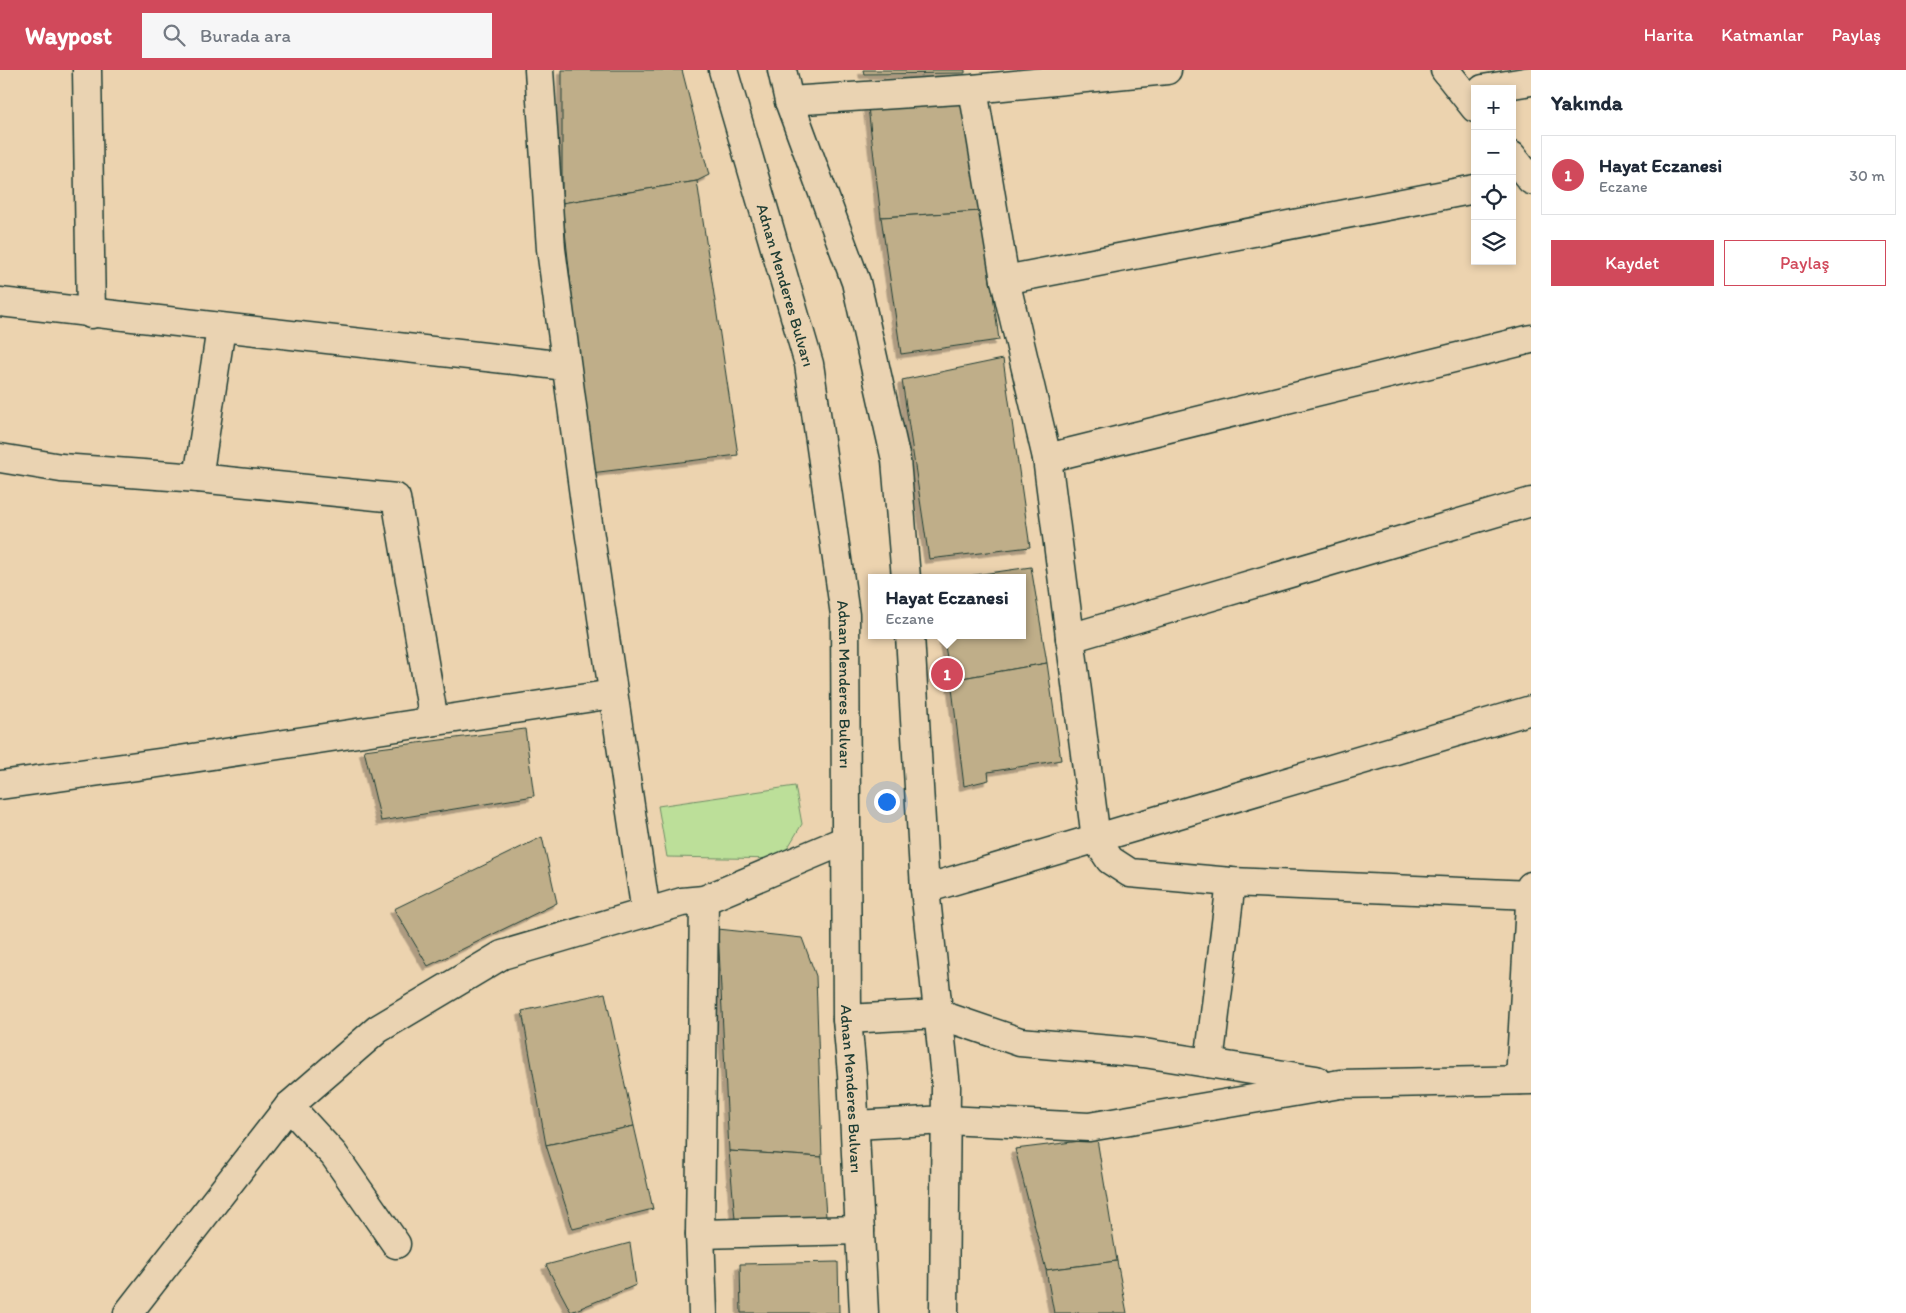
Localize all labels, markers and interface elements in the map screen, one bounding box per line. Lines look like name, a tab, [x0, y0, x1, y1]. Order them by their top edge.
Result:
search box	[142, 13, 492, 58]
text: Waypost	[25, 21, 112, 50]
icon: search	[160, 21, 188, 49]
text: Burada ara	[200, 24, 291, 47]
text: Harita	[1644, 24, 1693, 46]
text: Katmanlar	[1721, 24, 1804, 46]
text: Paylaş	[1832, 24, 1881, 46]
map controls	[1471, 85, 1516, 265]
button: +	[1471, 85, 1516, 130]
text: Yakında	[1551, 90, 1623, 115]
button: −	[1471, 130, 1516, 175]
text: Hayat Eczanesi	[1599, 154, 1722, 177]
text: 1	[1564, 166, 1572, 185]
text: 30 m	[1849, 166, 1885, 185]
button: locate	[1471, 175, 1516, 220]
text: Eczane	[1599, 177, 1648, 196]
street label: Adnan Menderes Bulvarı	[753, 201, 819, 369]
button: layers	[1471, 220, 1516, 265]
button: Kaydet	[1551, 240, 1714, 286]
button: Paylaş	[1724, 240, 1886, 286]
popup	[868, 574, 1026, 639]
text: Hayat Eczanesi	[885, 586, 1009, 609]
street label: Adnan Menderes Bulvarı	[833, 599, 855, 769]
text: Eczane	[885, 609, 934, 628]
pin: 1	[931, 655, 963, 693]
your location	[874, 789, 900, 815]
street label: Adnan Menderes Bulvarı	[837, 1005, 866, 1174]

